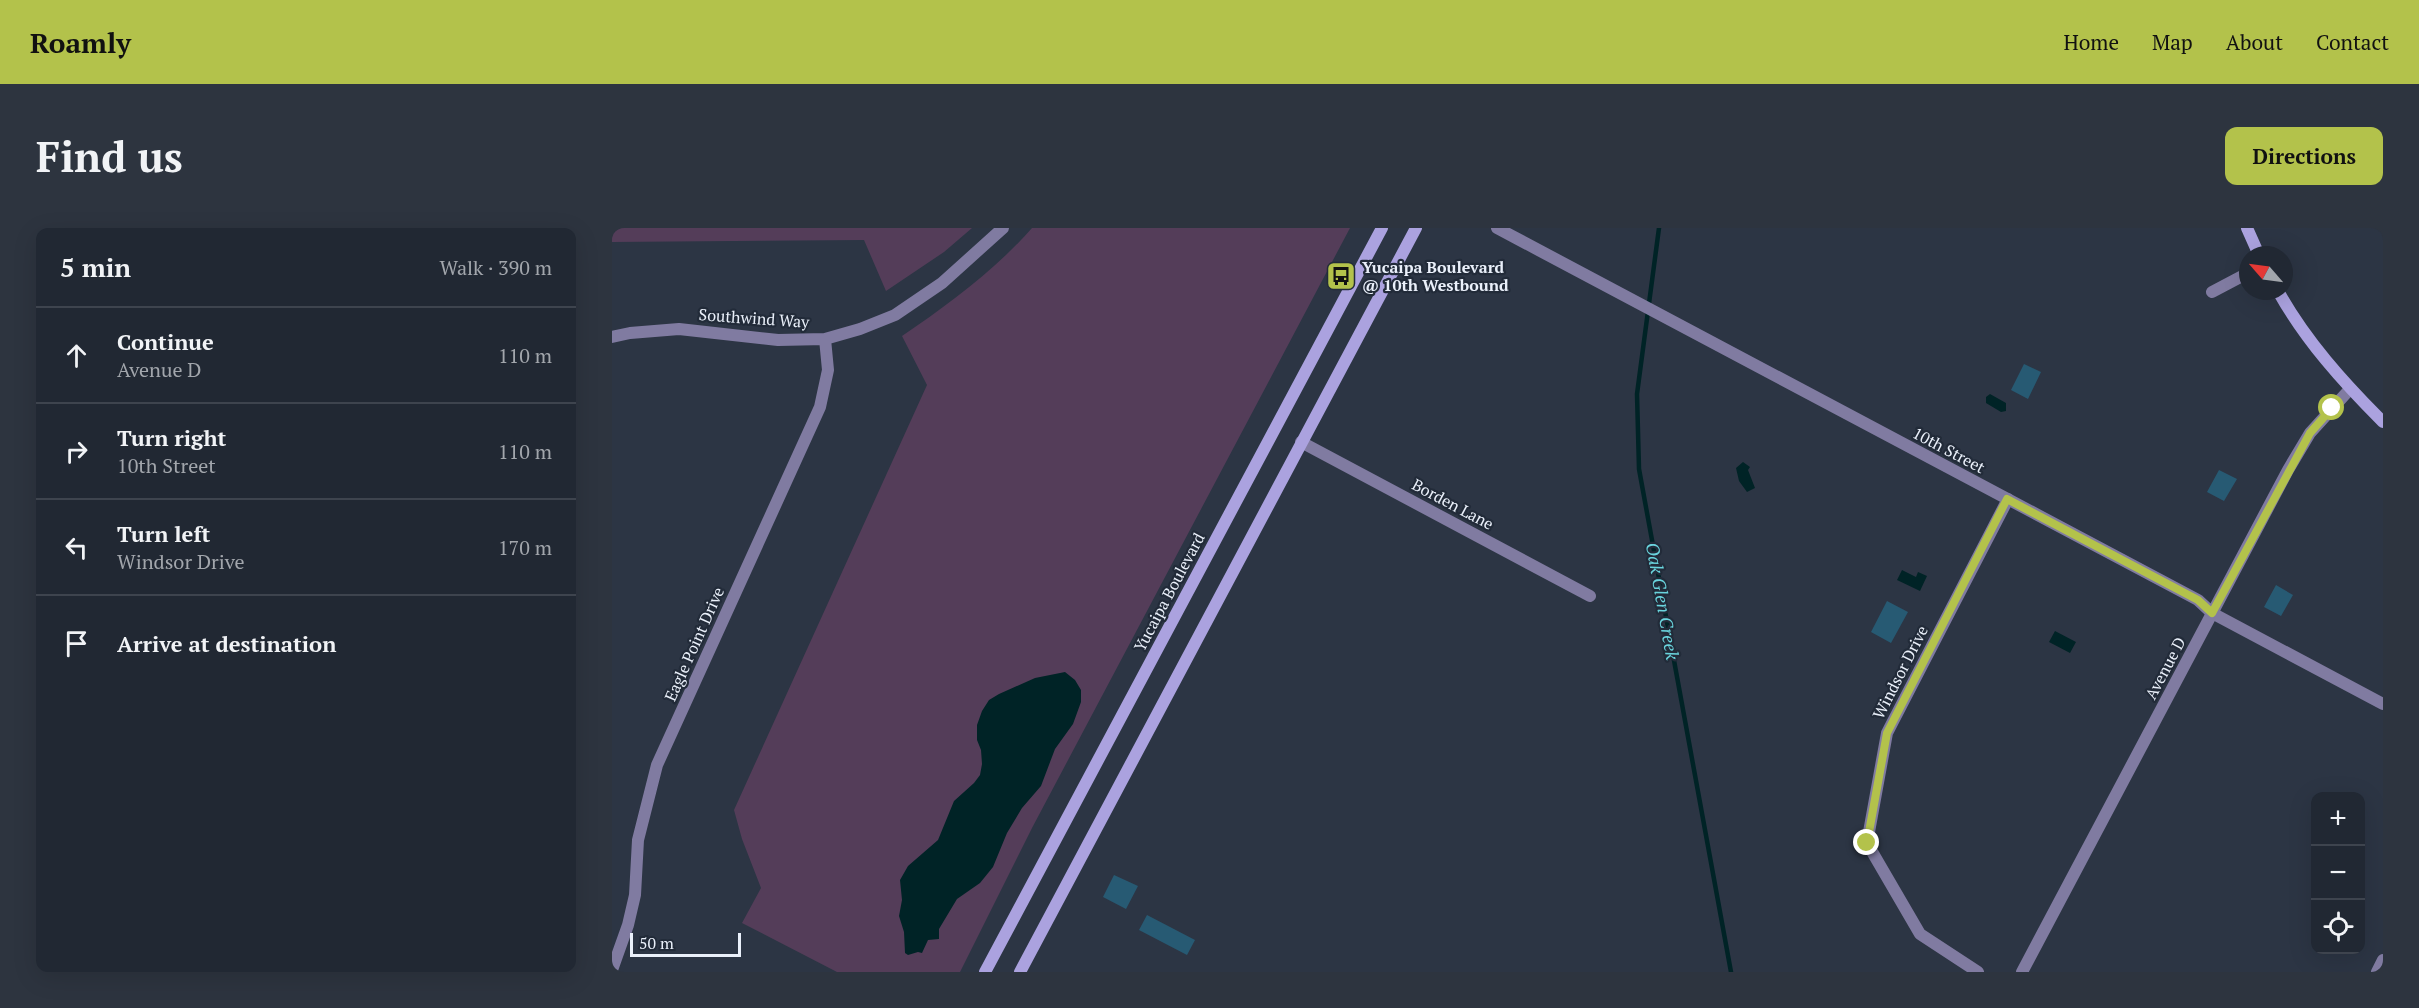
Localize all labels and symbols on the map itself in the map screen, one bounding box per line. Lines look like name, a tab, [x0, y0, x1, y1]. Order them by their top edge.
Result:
north arrow	[2239, 246, 2293, 300]
place label: Yucaipa Boulevard @ 10th Westbound	[1362, 256, 1509, 296]
bus stop icon: Yucaipa Boulevard @ 10th Westbound	[1325, 260, 1357, 292]
street label: Southwind Way	[698, 303, 811, 333]
route start	[2318, 394, 2344, 420]
street label: 10th Street	[1909, 422, 1989, 478]
street label: Borden Lane	[1408, 473, 1498, 535]
street label: Yucaipa Boulevard	[1128, 529, 1210, 655]
water label: Oak Glen Creek	[1641, 540, 1685, 662]
street label: Eagle Point Drive	[659, 583, 729, 705]
street label: Windsor Drive	[1867, 622, 1933, 722]
street label: Avenue D	[2139, 633, 2191, 703]
route end	[1853, 829, 1879, 855]
scale bar	[630, 930, 741, 958]

